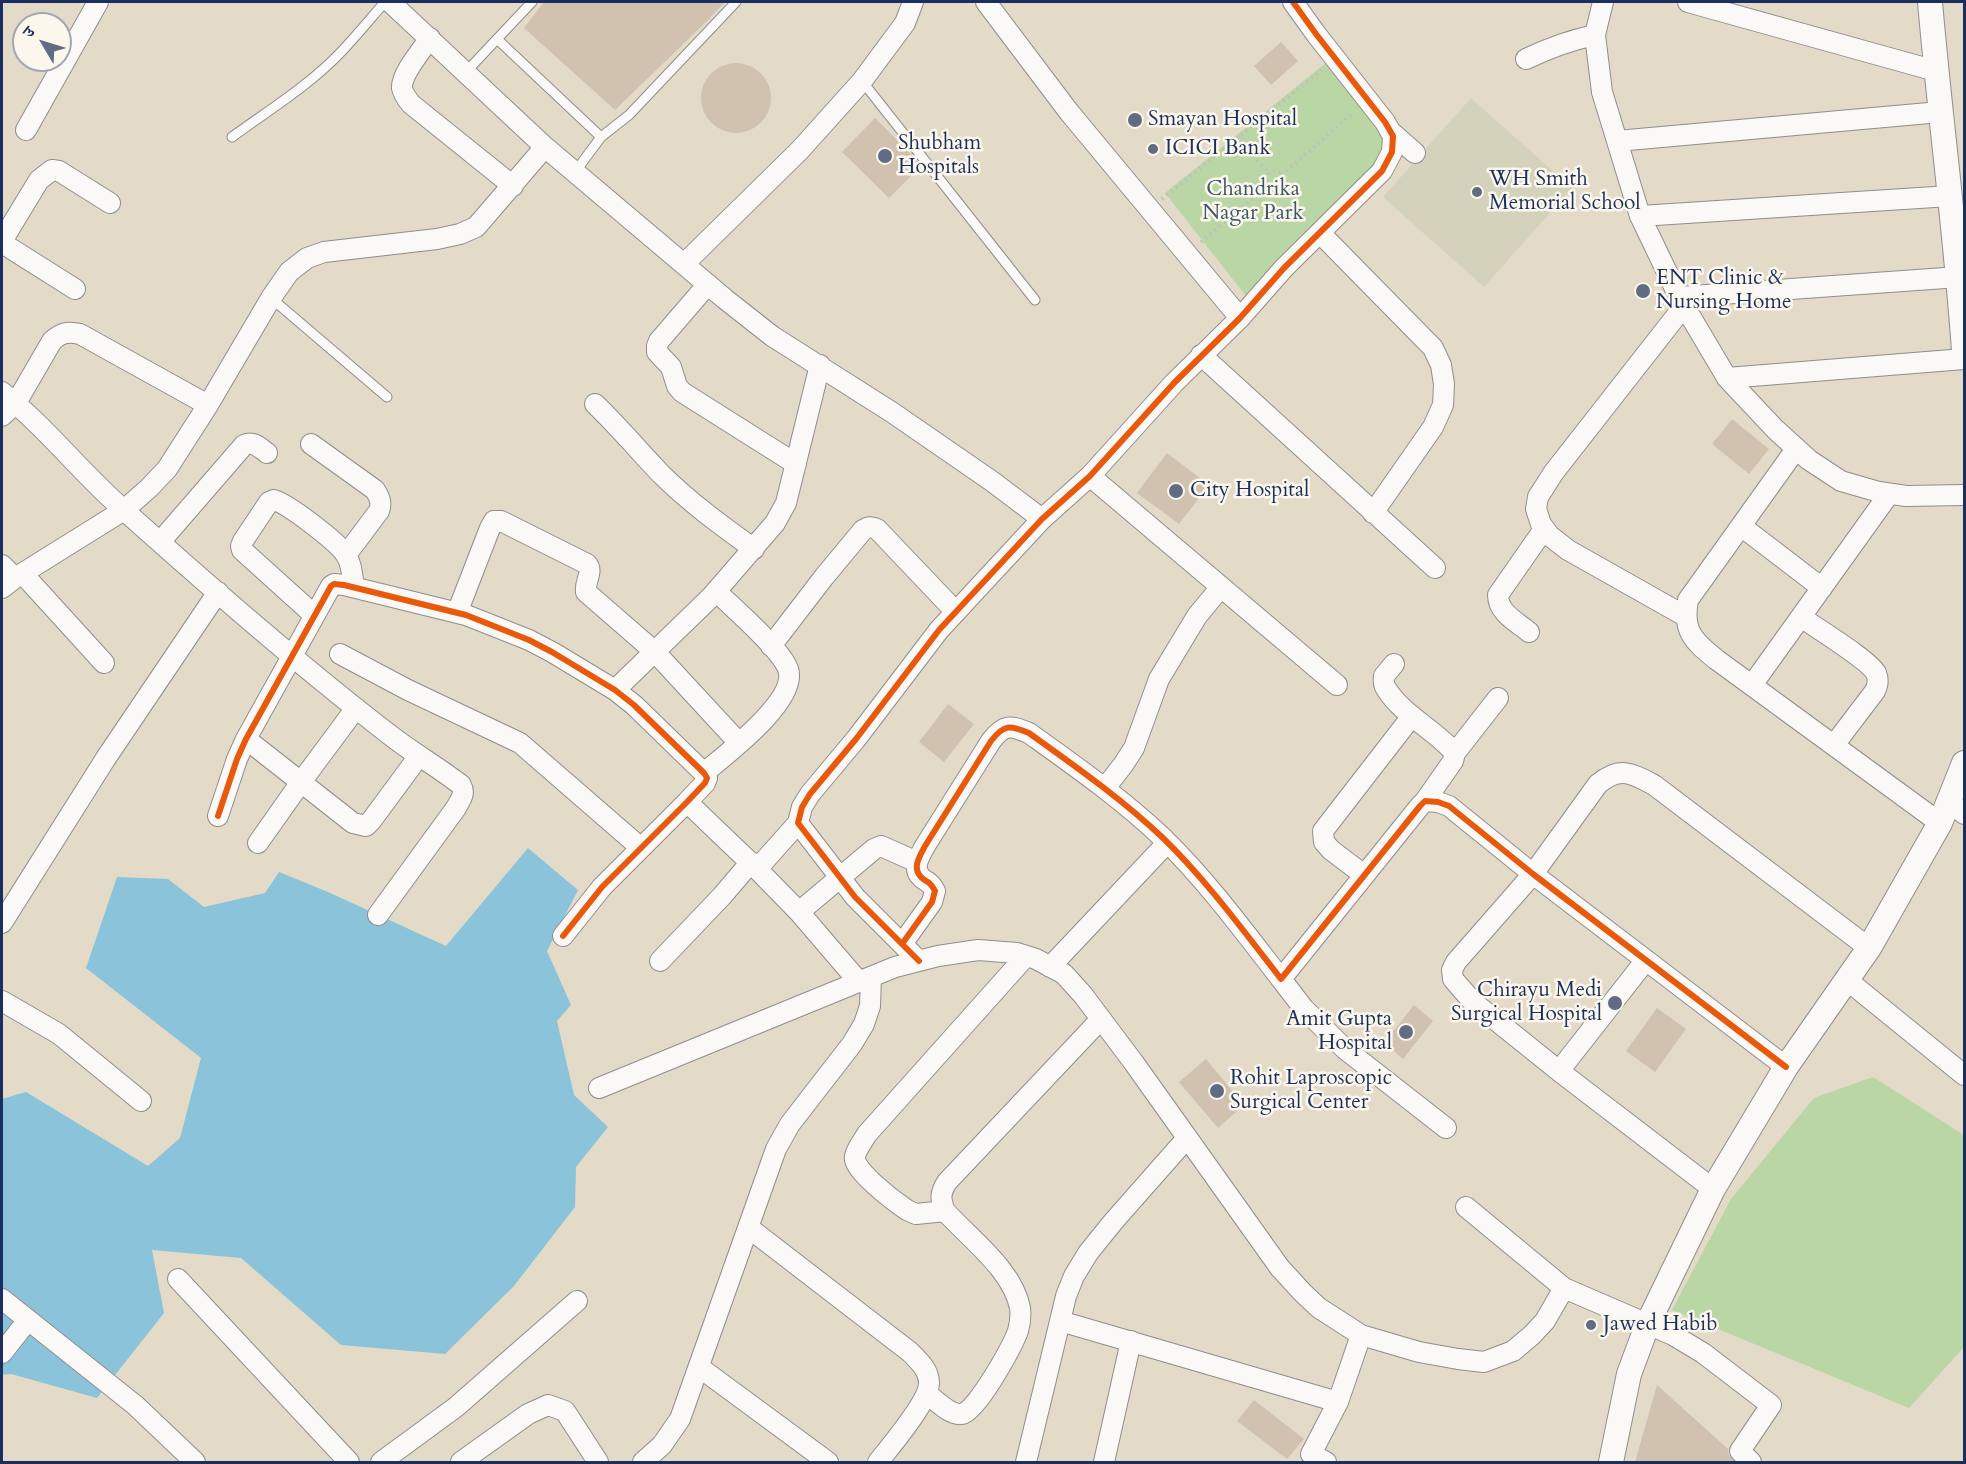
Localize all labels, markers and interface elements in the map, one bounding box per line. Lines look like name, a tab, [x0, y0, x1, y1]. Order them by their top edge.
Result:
north arrow	[12, 12, 72, 72]
text: उ	[18, 22, 41, 42]
place label: Smayan Hospital	[1148, 107, 1297, 133]
marker: Smayan Hospital	[1126, 111, 1144, 129]
place label: Shubham Hospitals	[898, 131, 981, 181]
place label: ICICI Bank	[1165, 136, 1271, 162]
marker: ICICI Bank	[1146, 142, 1160, 156]
marker: Shubham Hospitals	[876, 147, 894, 165]
place label: WH Smith Memorial School	[1489, 167, 1641, 217]
park label: Chandrika Nagar Park	[1202, 177, 1304, 227]
marker: WH Smith Memorial School	[1470, 185, 1484, 199]
place label: ENT Clinic & Nursing Home	[1656, 266, 1792, 316]
marker: ENT Clinic & Nursing Home	[1634, 282, 1652, 300]
place label: City Hospital	[1190, 478, 1309, 504]
marker: City Hospital	[1167, 482, 1185, 500]
place label: Chirayu Medi Surgical Hospital	[1451, 978, 1602, 1028]
marker: Chirayu Medi Surgical Hospital	[1606, 994, 1624, 1012]
place label: Amit Gupta Hospital	[1286, 1007, 1392, 1057]
marker: Amit Gupta Hospital	[1397, 1023, 1415, 1041]
place label: Rohit Laproscopic Surgical Center	[1230, 1066, 1392, 1116]
marker: Rohit Laproscopic Surgical Center	[1208, 1082, 1226, 1100]
place label: Jawed Habib	[1603, 1312, 1717, 1338]
marker: Jawed Habib	[1584, 1318, 1598, 1332]

